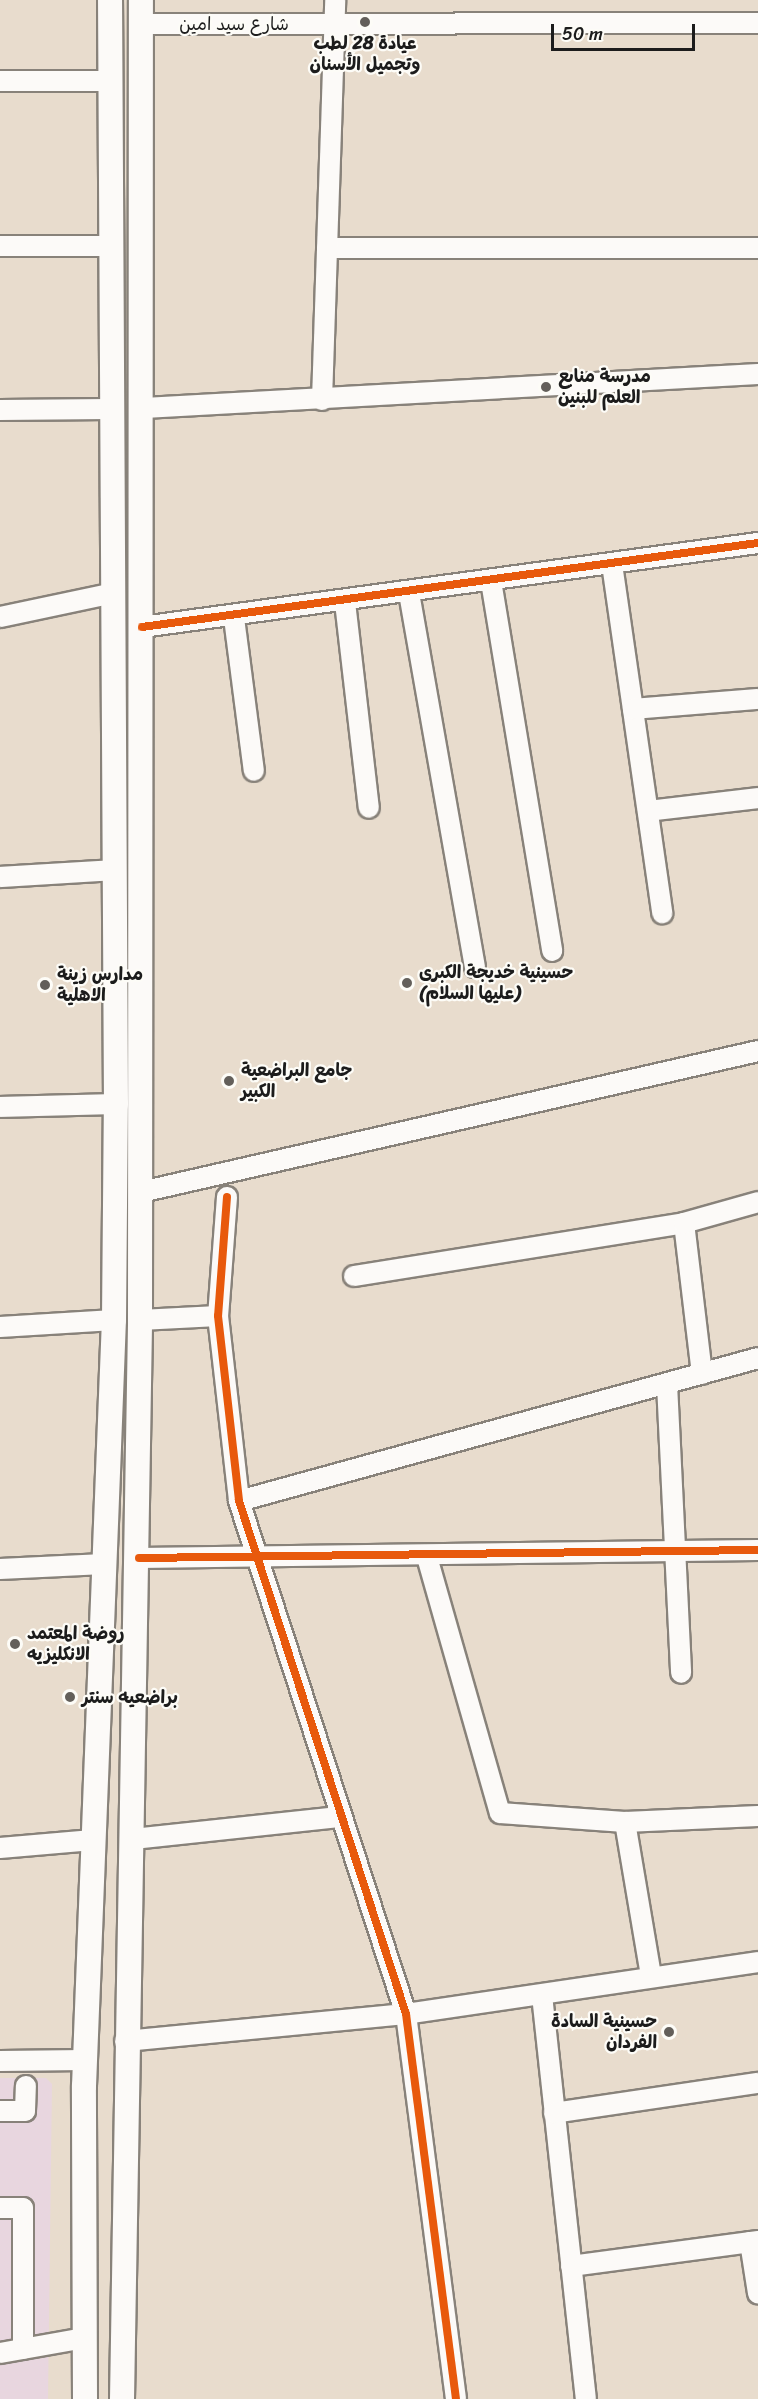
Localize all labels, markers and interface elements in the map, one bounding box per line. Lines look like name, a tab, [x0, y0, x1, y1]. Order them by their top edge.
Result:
scale bar	[554, 12, 698, 50]
street label: شارع سيد امين	[179, 13, 289, 35]
marker: عيادة 28 لطب وتجميل الأسنان	[356, 13, 374, 31]
text: 50 m	[562, 18, 603, 50]
place label: عيادة 28 لطب وتجميل الأسنان	[310, 33, 420, 76]
place label: مدرسة منابع العلم للبنين	[558, 366, 651, 409]
marker: مدرسة منابع العلم للبنين	[539, 380, 553, 394]
place label: حسينية خديجة الكبرى (عليها السلام)	[419, 962, 573, 1004]
place label: مدارس زينة الاهلية	[57, 964, 143, 1006]
marker: حسينية خديجة الكبرى (عليها السلام)	[400, 976, 414, 990]
marker: مدارس زينة الاهلية	[38, 978, 52, 992]
place label: جامع البراضعية الكبير	[241, 1060, 352, 1102]
marker: جامع البراضعية الكبير	[222, 1074, 236, 1088]
place label: روضة المعتمد الانكليزيه	[27, 1623, 124, 1666]
marker: روضة المعتمد الانكليزيه	[8, 1637, 22, 1651]
place label: براضعيه سنتر	[82, 1686, 178, 1708]
marker: براضعيه سنتر	[63, 1690, 77, 1704]
place label: حسينية السادة الفردان	[551, 2011, 657, 2054]
marker: حسينية السادة الفردان	[662, 2025, 676, 2039]

